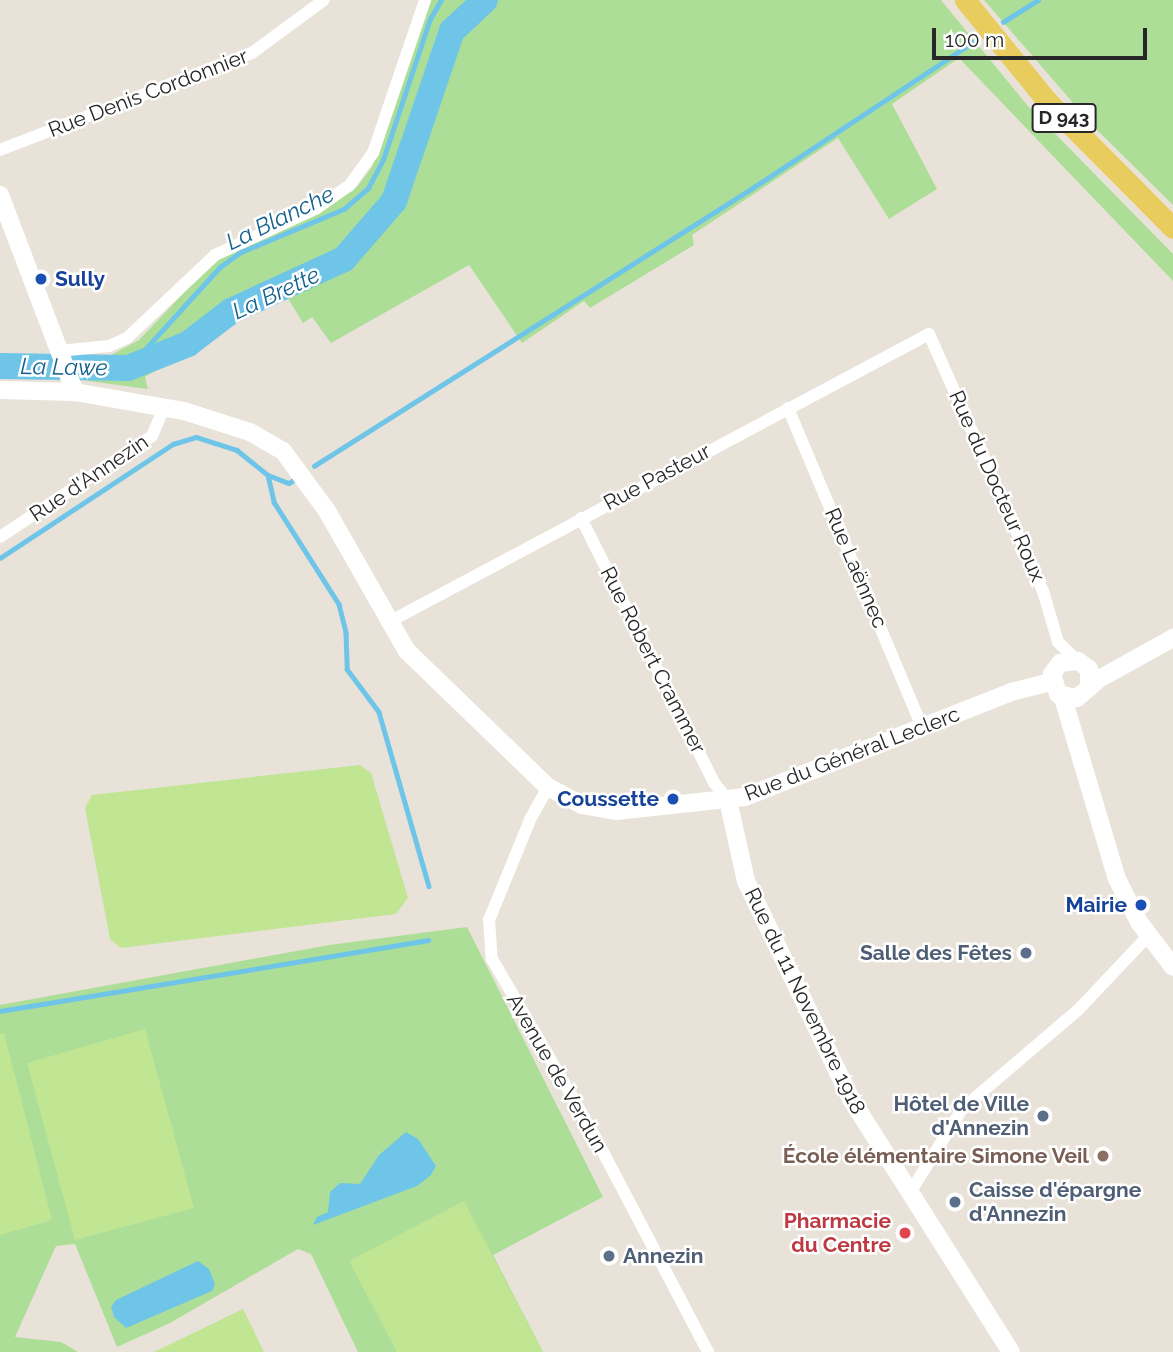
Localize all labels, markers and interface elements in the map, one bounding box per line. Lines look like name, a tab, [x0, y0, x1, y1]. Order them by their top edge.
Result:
scale bar	[935, 14, 1150, 58]
text: 100 m	[945, 27, 1004, 52]
street label: Rue Denis Cordonnier	[45, 43, 251, 143]
road number: D 943	[1031, 102, 1097, 134]
water label: La Blanche	[222, 180, 338, 256]
water label: La Brette	[228, 261, 324, 325]
place label: Sully	[55, 266, 105, 292]
marker: Sully	[33, 271, 49, 287]
water label: La Lawe	[20, 352, 108, 382]
street label: Rue du Docteur Roux	[943, 386, 1051, 586]
street label: Rue d'Annezin	[25, 429, 153, 527]
street label: Rue Pasteur	[599, 438, 715, 516]
street label: Rue Laënnec	[819, 504, 893, 632]
street label: Rue Robert Crammer	[595, 562, 711, 758]
street label: Rue du Général Leclerc	[741, 701, 963, 807]
place label: Coussette	[557, 786, 659, 812]
marker: Coussette	[665, 791, 681, 807]
street label: Rue du 11 Novembre 1918	[739, 884, 871, 1118]
place label: Mairie	[1065, 892, 1127, 918]
marker: Mairie	[1133, 897, 1149, 913]
place label: Salle des Fêtes	[860, 940, 1012, 966]
marker: Salle des Fêtes	[1018, 945, 1034, 961]
street label: Avenue de Verdun	[501, 989, 613, 1157]
place label: Hôtel de Ville d'Annezin	[892, 1091, 1029, 1141]
marker: Hôtel de Ville d'Annezin	[1035, 1108, 1051, 1124]
place label: École élémentaire Simone Veil	[782, 1143, 1089, 1169]
marker: École élémentaire Simone Veil	[1095, 1148, 1111, 1164]
place label: Caisse d'épargne d'Annezin	[969, 1177, 1141, 1227]
marker: Caisse d'épargne d'Annezin	[947, 1194, 963, 1210]
place label: Pharmacie du Centre	[784, 1208, 891, 1258]
marker: Pharmacie du Centre	[897, 1225, 913, 1241]
place label: Annezin	[623, 1243, 703, 1269]
marker: Annezin	[601, 1248, 617, 1264]

